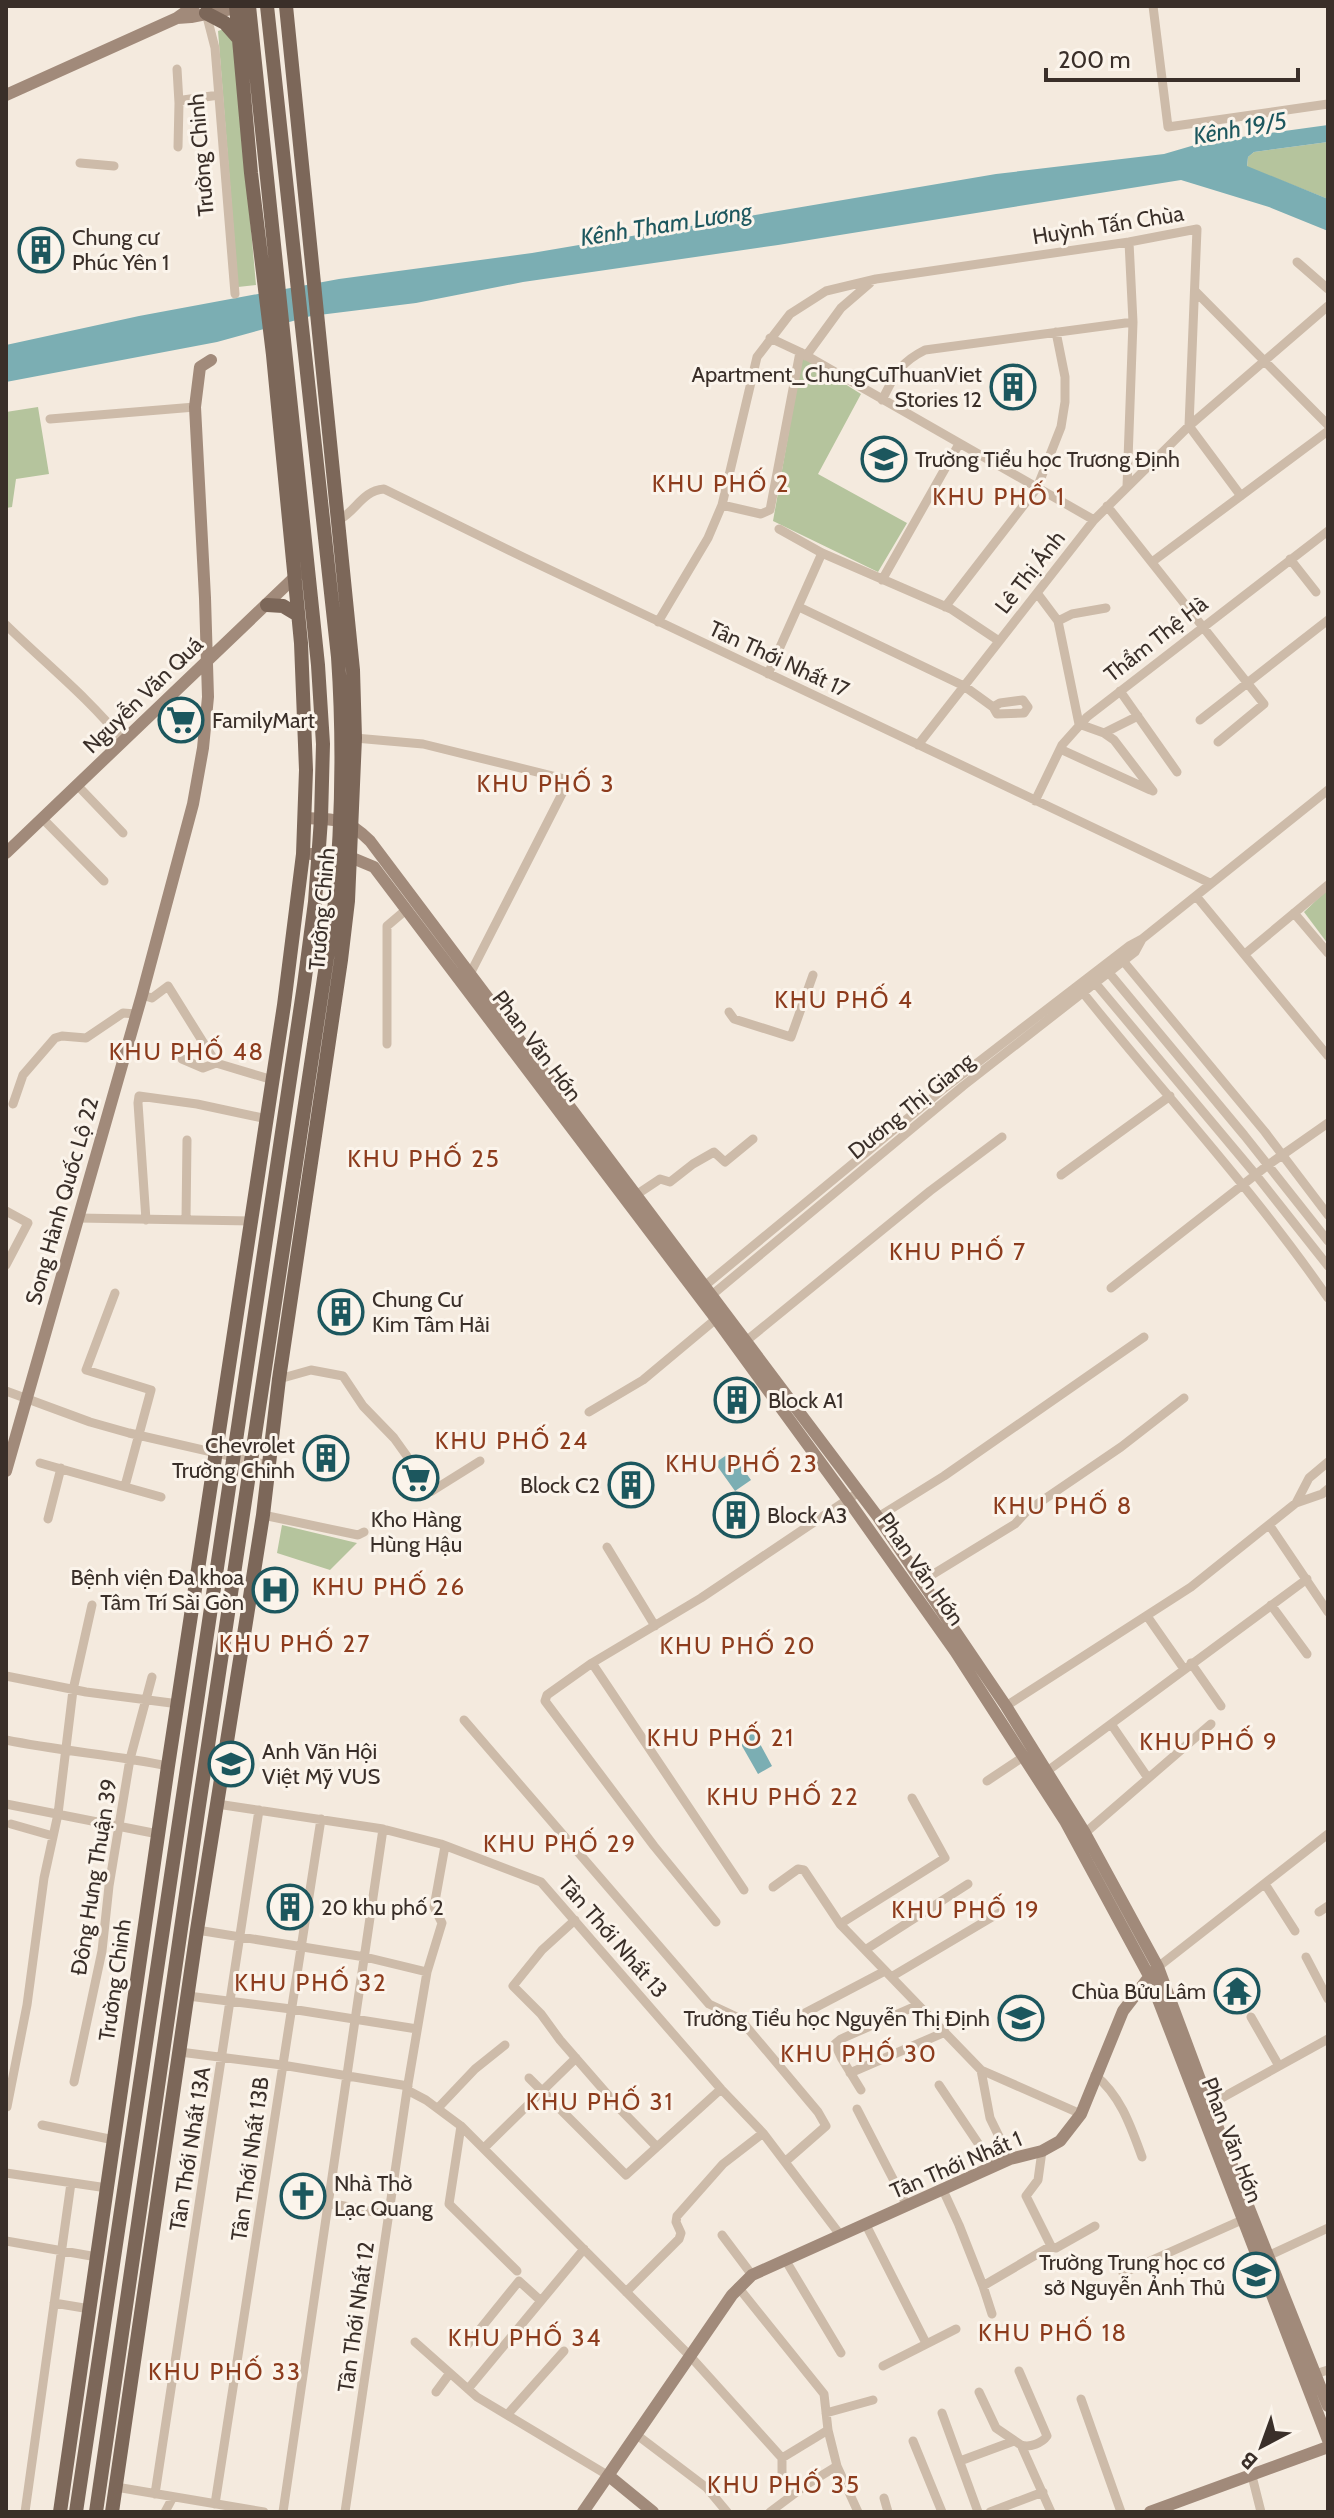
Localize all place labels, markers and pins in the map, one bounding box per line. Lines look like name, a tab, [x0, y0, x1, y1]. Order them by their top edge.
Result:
place label: Chung cư Phúc Yên 1	[72, 224, 169, 276]
building icon: Chung cư Phúc Yên 1	[17, 226, 65, 274]
place label: Apartment_ChungCuThuanViet Stories 12	[691, 361, 983, 413]
building icon: Apartment_ChungCuThuanViet Stories 12	[989, 363, 1037, 411]
school or university icon: Trường Tiểu học Trương Định	[860, 435, 908, 483]
place label: Trường Tiểu học Trương Định	[915, 446, 1180, 473]
supermarket icon: FamilyMart	[157, 696, 205, 744]
place label: FamilyMart	[212, 707, 316, 734]
place label: Chung Cư Kim Tâm Hải	[372, 1286, 490, 1338]
building icon: Chung Cư Kim Tâm Hải	[317, 1288, 365, 1336]
building icon: Block A1	[713, 1376, 761, 1424]
place label: Block A1	[768, 1387, 843, 1414]
place label: Chevrolet Trường Chinh	[172, 1432, 296, 1484]
building icon: Chevrolet Trường Chinh	[302, 1434, 350, 1482]
supermarket icon: Kho Hàng Hùng Hậu	[392, 1454, 440, 1502]
building icon: Block C2	[607, 1461, 655, 1509]
place label: Block C2	[520, 1472, 600, 1499]
building icon: Block A3	[712, 1491, 760, 1539]
place label: Block A3	[767, 1502, 847, 1529]
place label: Kho Hàng Hùng Hậu	[370, 1506, 462, 1558]
place label: Bệnh viện Đa khoa Tâm Trí Sài Gòn	[70, 1564, 244, 1616]
hospital icon: Bệnh viện Đa khoa Tâm Trí Sài Gòn	[251, 1566, 299, 1614]
place label: Anh Văn Hội Việt Mỹ VUS	[262, 1738, 380, 1790]
school or university icon: Anh Văn Hội Việt Mỹ VUS	[207, 1740, 255, 1788]
building icon: 20 khu phố 2	[266, 1883, 314, 1931]
place label: 20 khu phố 2	[321, 1894, 444, 1921]
temple icon: Chùa Bửu Lâm	[1213, 1967, 1261, 2015]
place label: Chùa Bửu Lâm	[1072, 1978, 1206, 2005]
school or university icon: Trường Tiểu học Nguyễn Thị Định	[997, 1994, 1045, 2042]
place label: Trường Tiểu học Nguyễn Thị Định	[683, 2005, 990, 2032]
place label: Nhà Thờ Lạc Quang	[334, 2170, 434, 2222]
church icon: Nhà Thờ Lạc Quang	[279, 2172, 327, 2220]
place label: Trường Trung học cơ sở Nguyễn Ảnh Thủ	[1039, 2249, 1225, 2301]
school or university icon: Trường Trung học cơ sở Nguyễn Ảnh Thủ	[1232, 2251, 1280, 2299]

